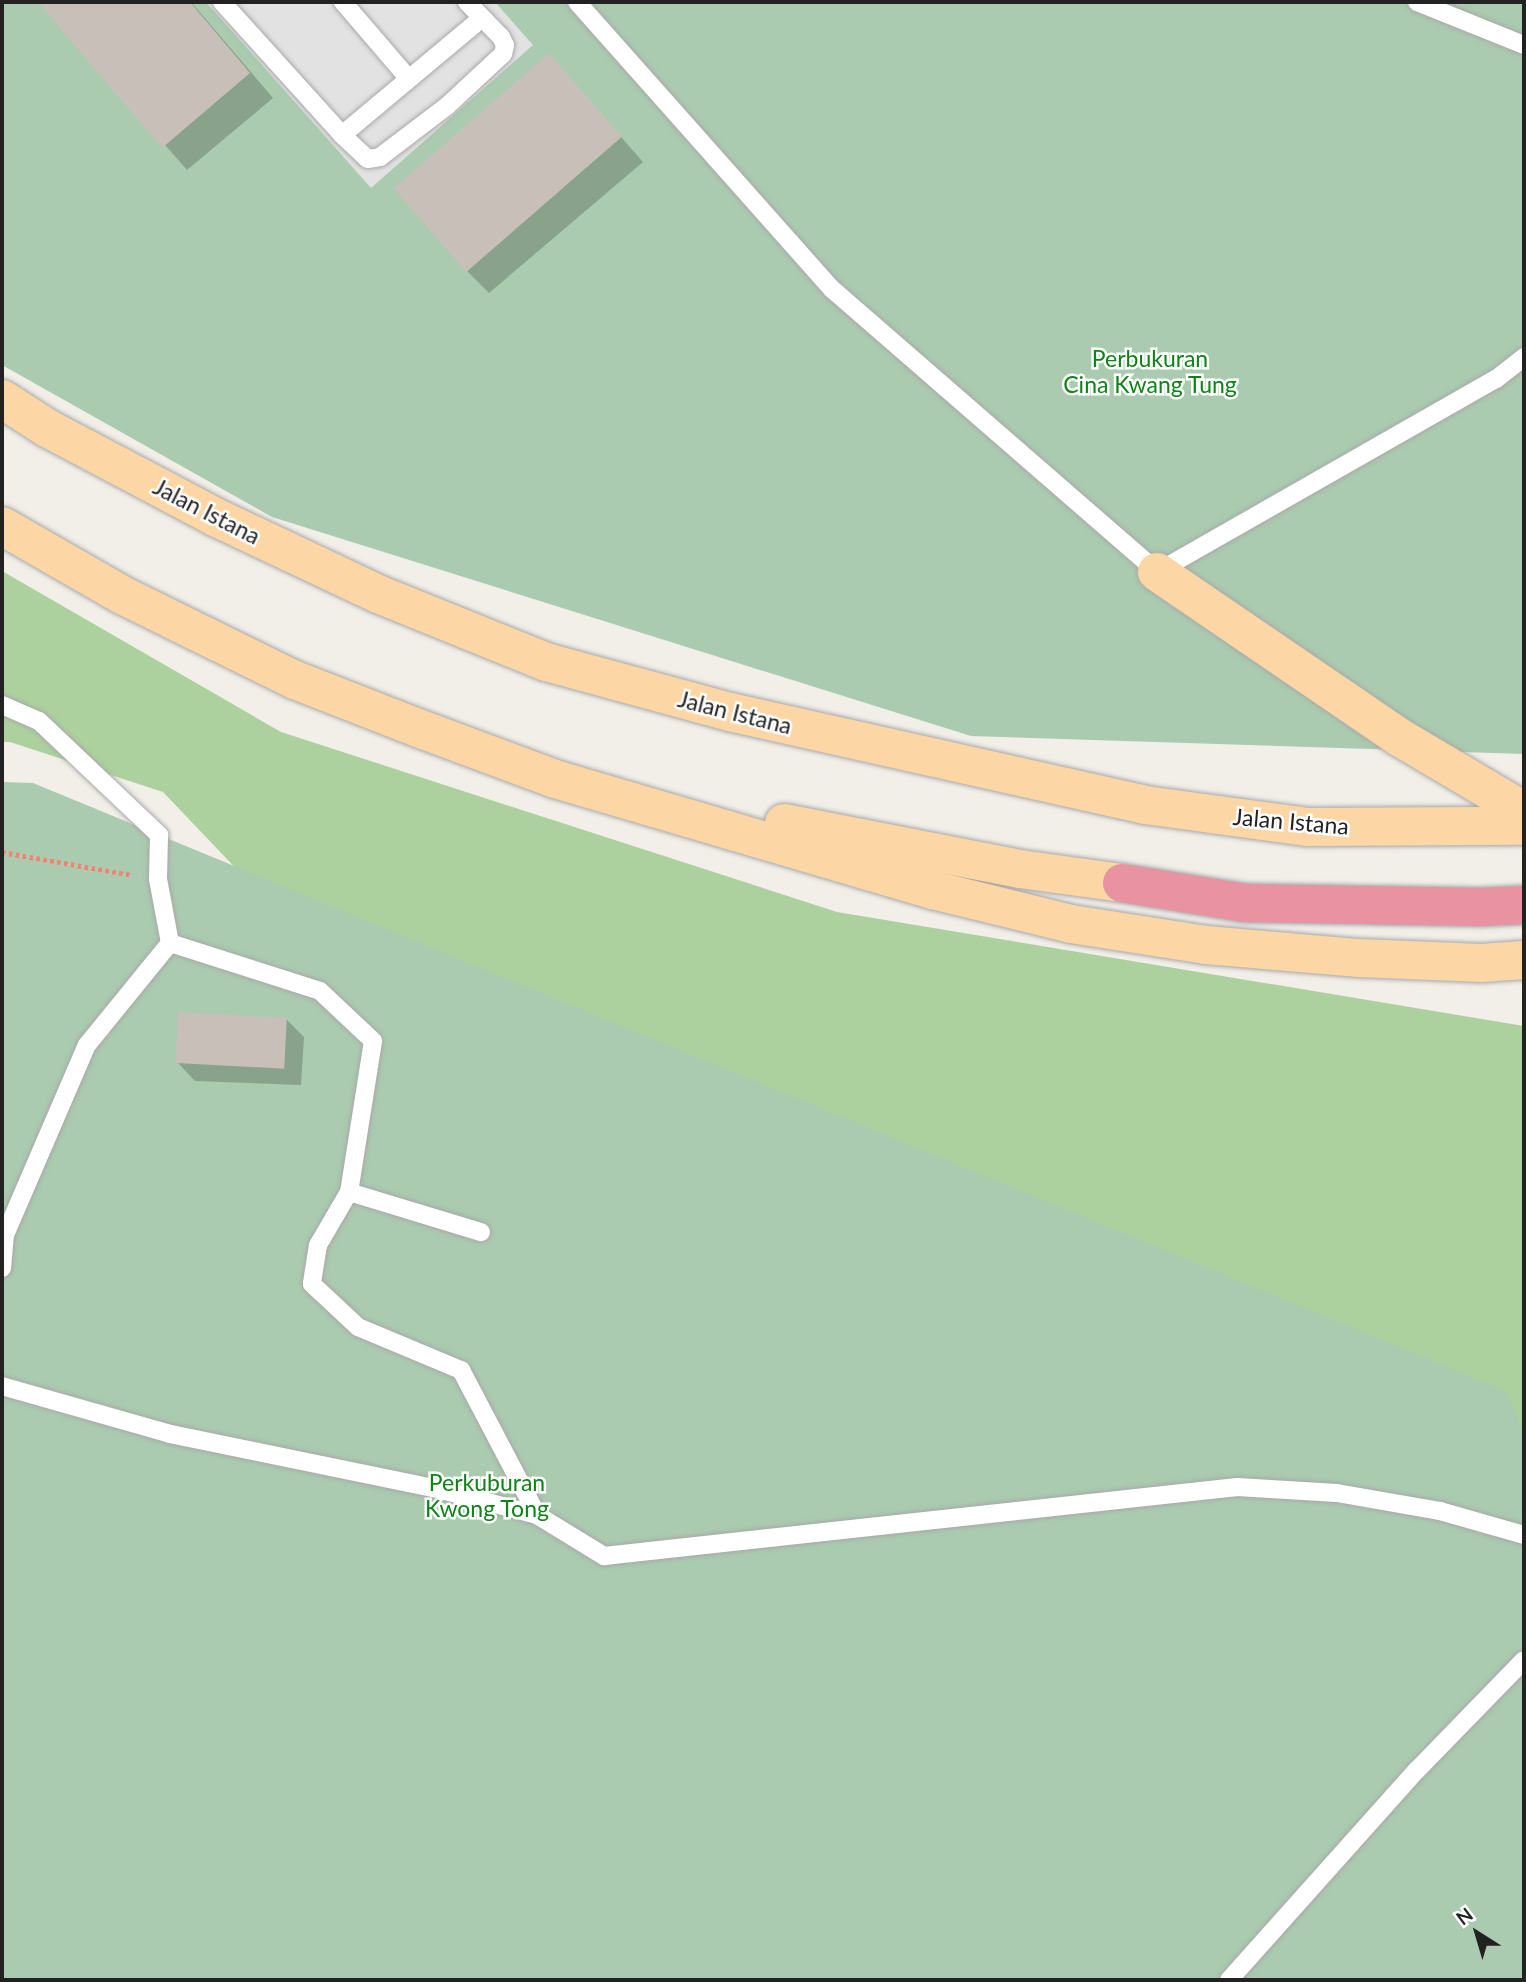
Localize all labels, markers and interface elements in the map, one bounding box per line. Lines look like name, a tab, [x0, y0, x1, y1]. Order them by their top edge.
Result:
park label: Perbukuran Cina Kwang Tung	[1063, 344, 1237, 398]
street label: Jalan Istana	[149, 472, 265, 550]
street label: Jalan Istana	[675, 685, 795, 739]
street label: Jalan Istana	[1232, 802, 1350, 840]
park label: Perkuburan Kwong Tong	[425, 1468, 549, 1522]
north arrow	[1442, 1898, 1512, 1968]
text: N	[1451, 1902, 1477, 1929]

